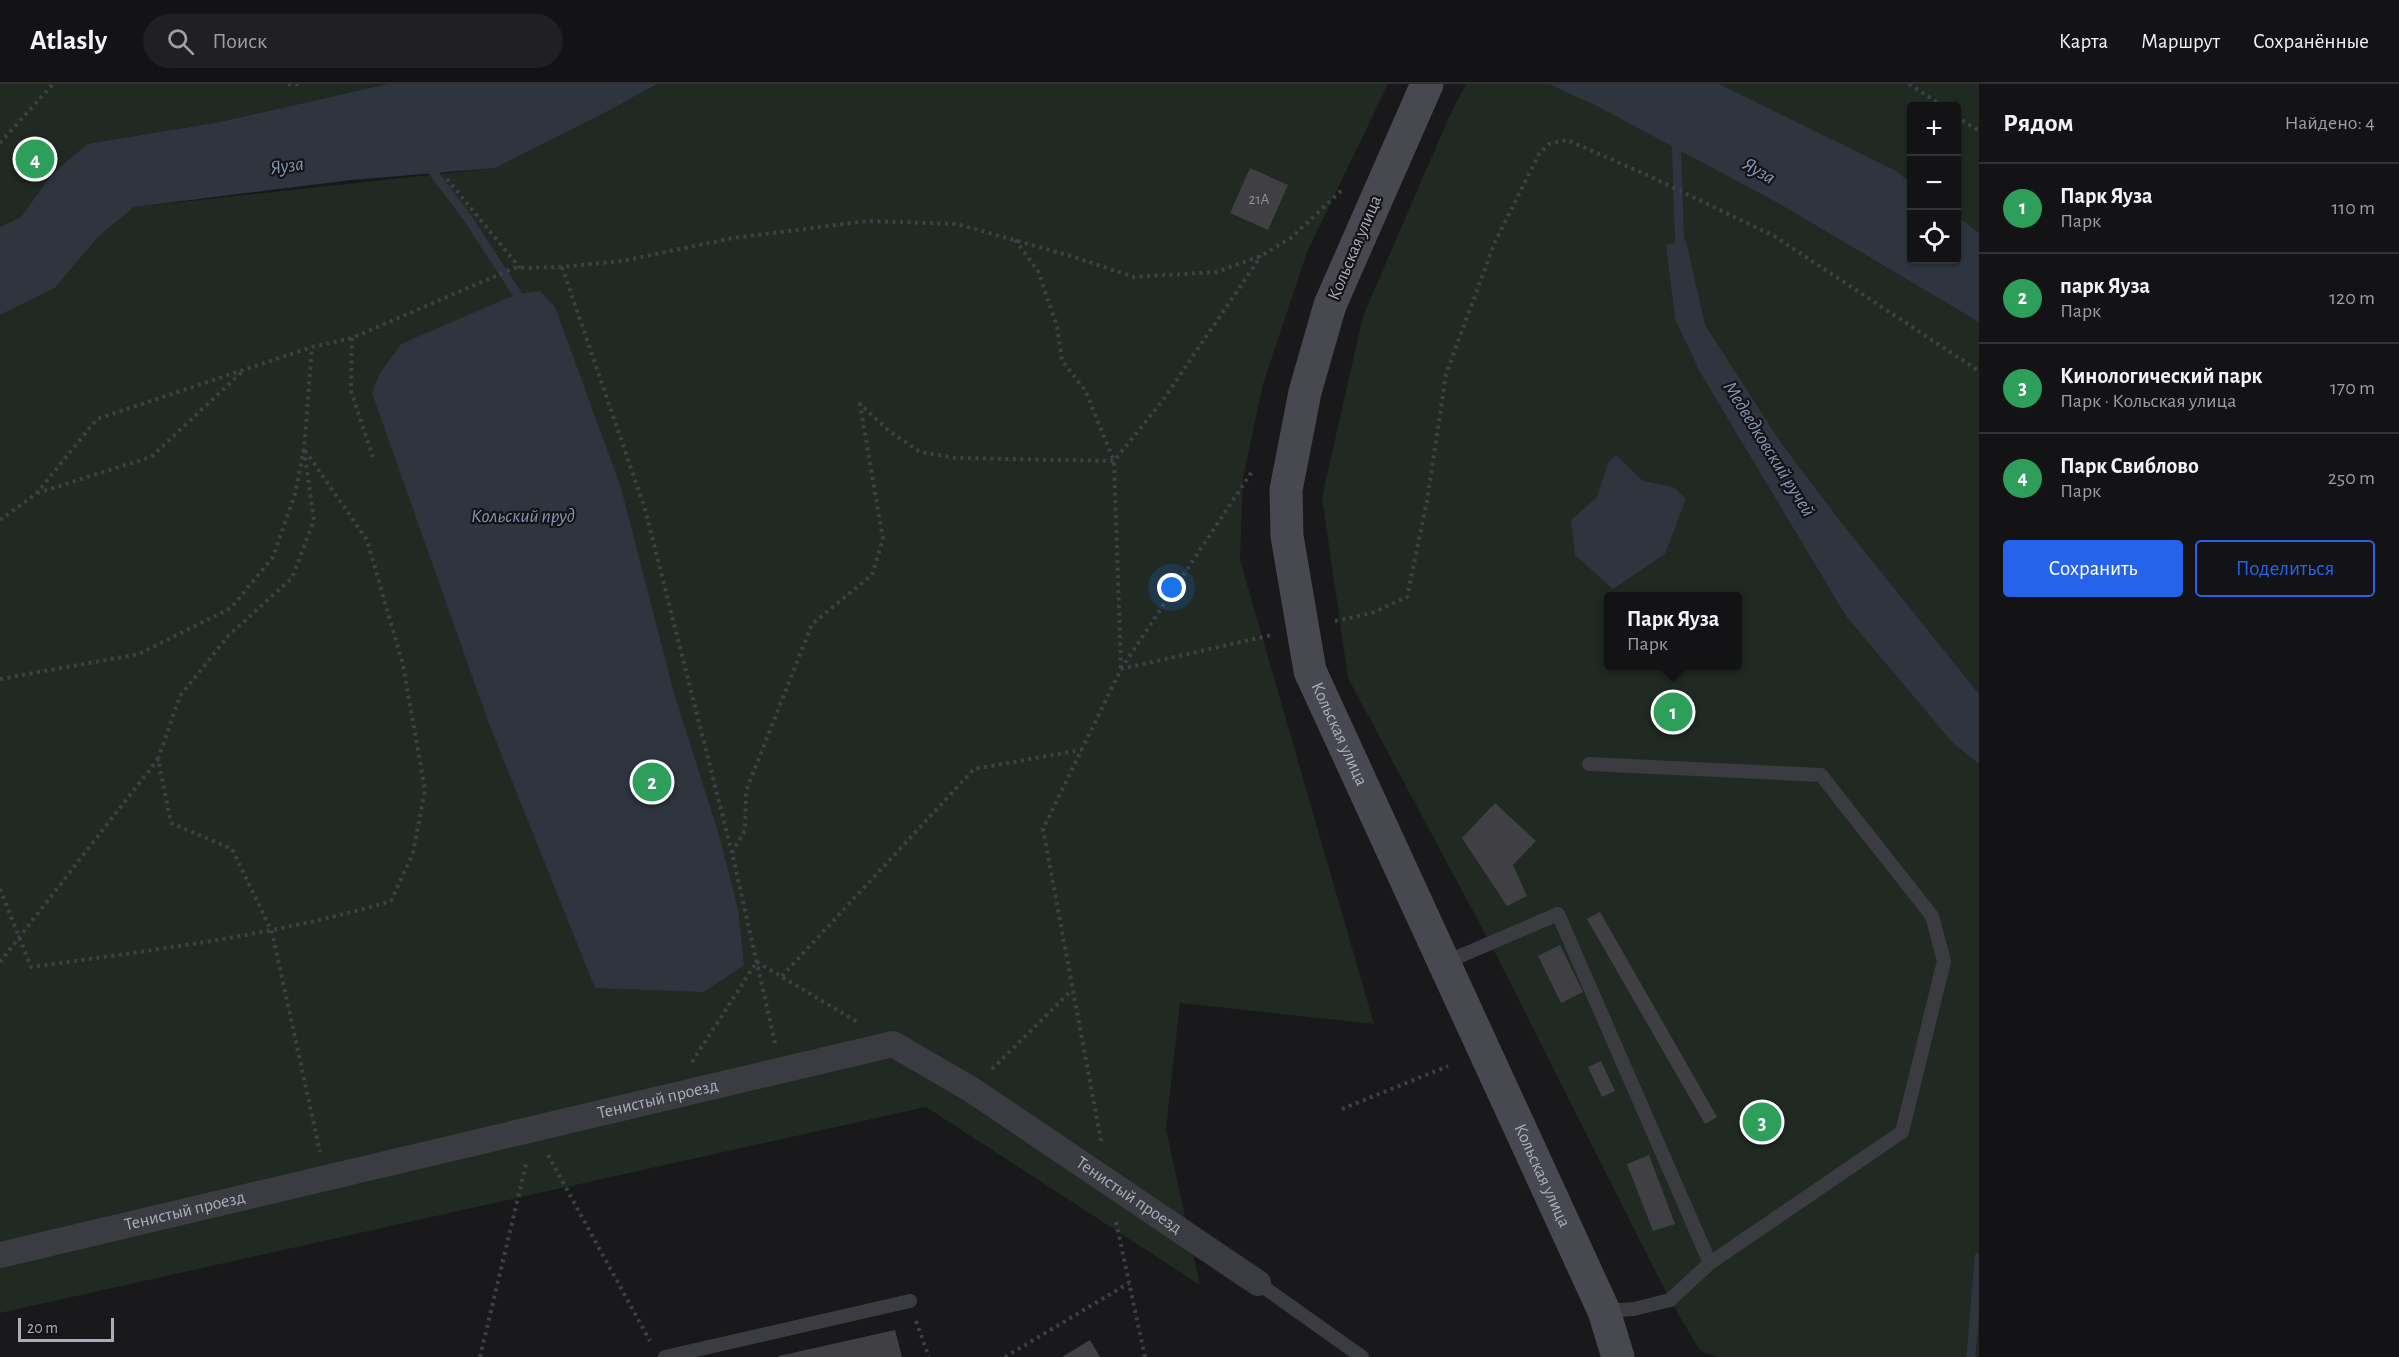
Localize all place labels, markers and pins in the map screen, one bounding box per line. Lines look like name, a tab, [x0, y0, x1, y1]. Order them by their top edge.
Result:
pin: 4	[15, 136, 54, 182]
pin: 1	[1654, 690, 1692, 734]
pin: 2	[632, 760, 672, 804]
pin: 3	[1742, 1100, 1782, 1144]

